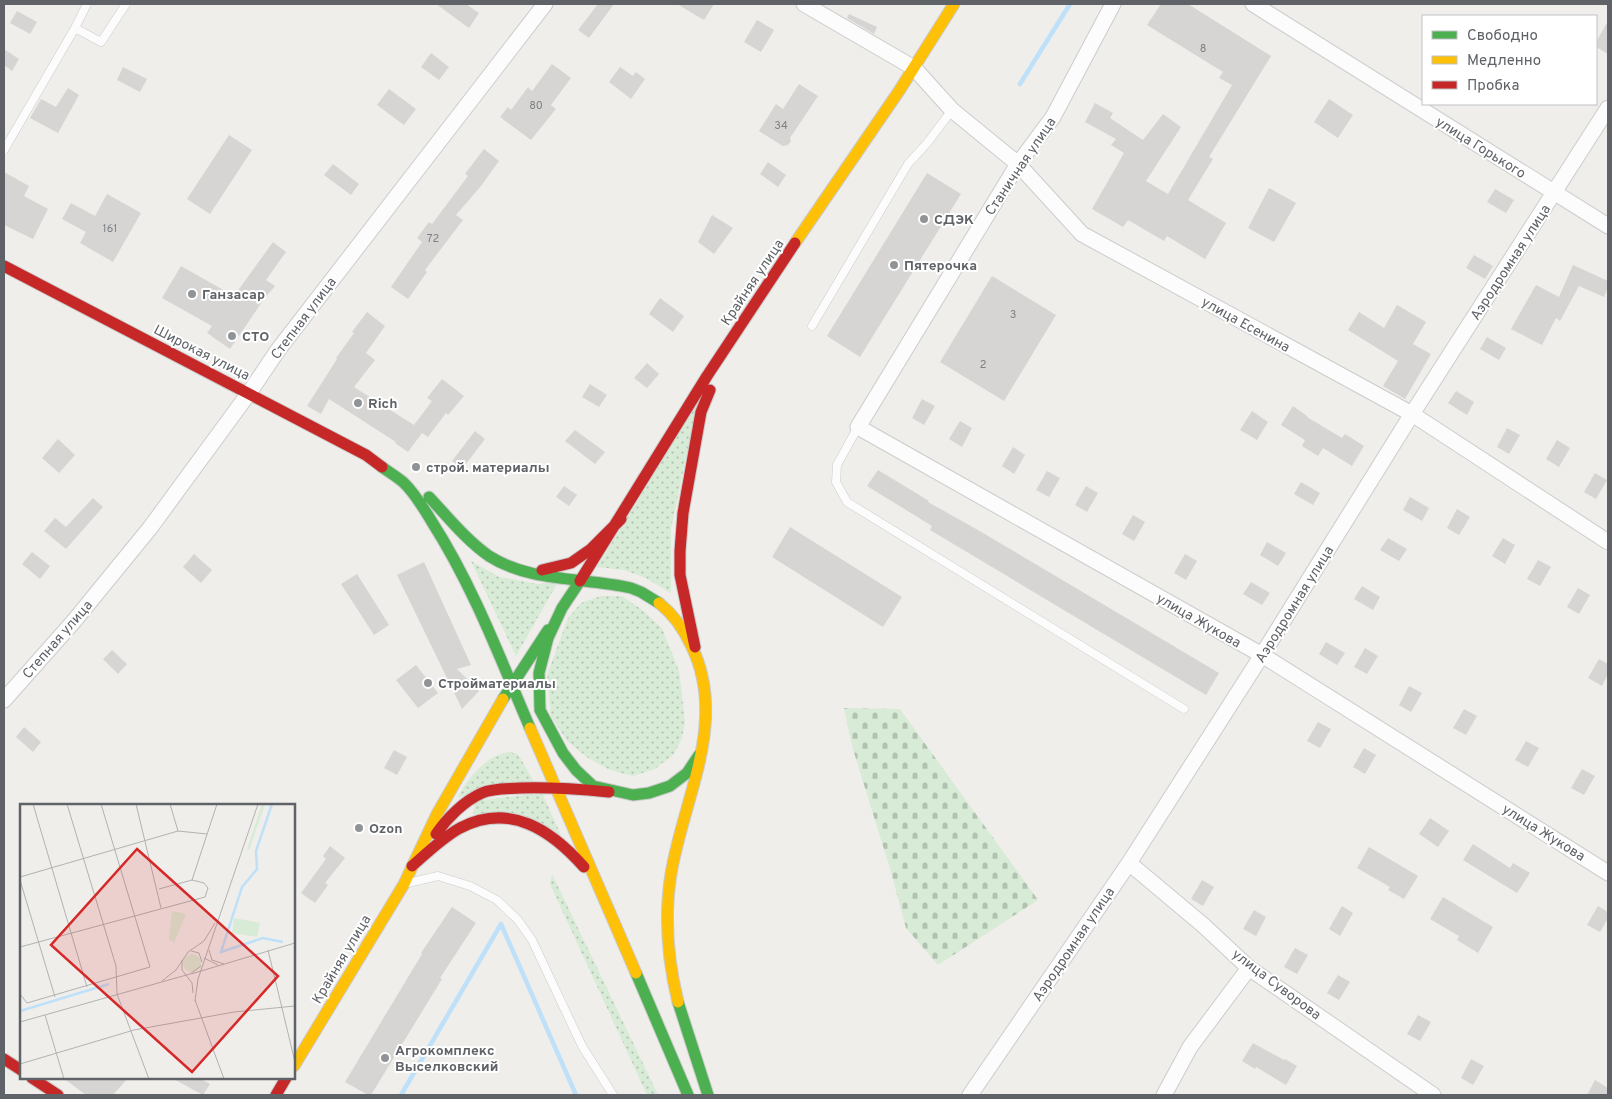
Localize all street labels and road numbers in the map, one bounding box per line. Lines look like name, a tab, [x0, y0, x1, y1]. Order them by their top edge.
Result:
street label: улица Горького	[1432, 114, 1529, 183]
street label: Станичная улица	[982, 115, 1060, 219]
street label: Аэродромная улица	[1468, 202, 1555, 324]
street label: Крайняя улица	[718, 236, 788, 329]
street label: Степная улица	[268, 275, 341, 363]
street label: улица Есенина	[1198, 294, 1292, 357]
street label: Широкая улица	[150, 322, 252, 385]
street label: Аэродромная улица	[1252, 543, 1338, 666]
street label: улица Жукова	[1153, 590, 1244, 652]
street label: Степная улица	[19, 597, 97, 683]
street label: улица Жукова	[1499, 801, 1588, 866]
street label: Аэродромная улица	[1030, 884, 1119, 1005]
street label: Крайняя улица	[309, 912, 375, 1007]
street label: улица Суворова	[1228, 946, 1324, 1024]

